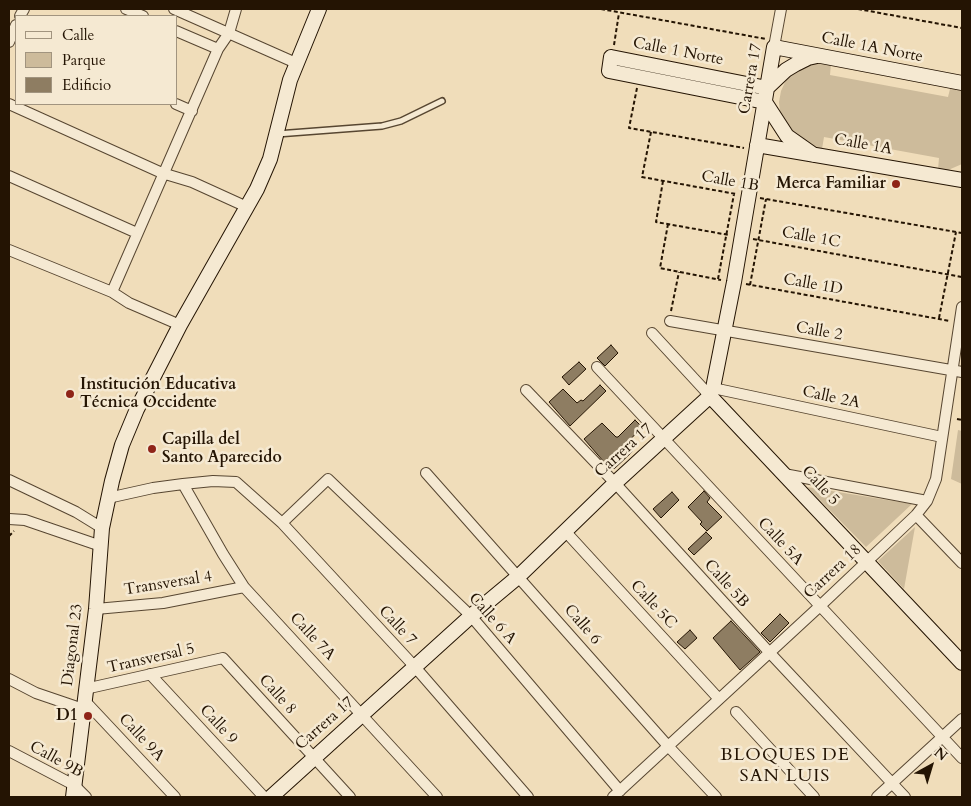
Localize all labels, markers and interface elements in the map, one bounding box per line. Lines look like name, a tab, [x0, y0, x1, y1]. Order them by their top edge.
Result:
legend	[15, 15, 178, 105]
text: Calle	[62, 25, 94, 45]
street label: Calle 1A Norte	[820, 29, 924, 67]
street label: Calle 1 Norte	[631, 34, 725, 70]
street label: Carrera 17	[735, 42, 767, 116]
text: Parque	[62, 50, 106, 70]
text: Edificio	[62, 75, 111, 95]
street label: Calle 1A	[833, 130, 893, 160]
street label: Calle 1B	[700, 168, 760, 196]
place label: Merca Familiar	[776, 174, 886, 194]
marker: Merca Familiar	[890, 178, 902, 190]
street label: Calle 1C	[780, 223, 842, 253]
street label: Calle 1D	[782, 270, 844, 300]
street label: Calle 2	[794, 318, 844, 346]
place label: Institución Educativa Técnica Occidente	[80, 375, 236, 413]
street label: Calle 2A	[800, 383, 862, 413]
marker: Institución Educativa Técnica Occidente	[64, 388, 76, 400]
street label: Carrera 17	[591, 420, 657, 482]
place label: Capilla del Santo Aparecido	[162, 430, 282, 468]
marker: Capilla del Santo Aparecido	[146, 443, 158, 455]
street label: Calle 5	[797, 462, 843, 510]
street label: Calle 5A	[753, 514, 807, 570]
street label: Carrera 18	[800, 541, 866, 603]
street label: Calle 5B	[699, 556, 753, 612]
street label: Transversal 4	[123, 568, 213, 600]
street label: Calle 5C	[626, 577, 680, 633]
street label: Calle 6 A	[464, 589, 520, 649]
street label: Calle 6	[559, 601, 605, 649]
street label: Calle 7	[374, 602, 420, 650]
street label: Diagonal 23	[58, 603, 88, 687]
street label: Calle 7A	[285, 609, 339, 665]
street label: Transversal 5	[106, 640, 196, 678]
street label: Calle 8	[254, 671, 300, 719]
street label: Carrera 17	[292, 693, 358, 755]
street label: Calle 9	[195, 701, 241, 749]
place label: D1	[56, 706, 78, 726]
marker: D1	[82, 710, 94, 722]
street label: Calle 9A	[114, 710, 168, 766]
street label: Calle 9B	[26, 738, 86, 782]
north arrow	[906, 741, 956, 791]
text: N	[930, 743, 951, 765]
district label: BLOQUES DE SAN LUIS	[719, 745, 851, 788]

